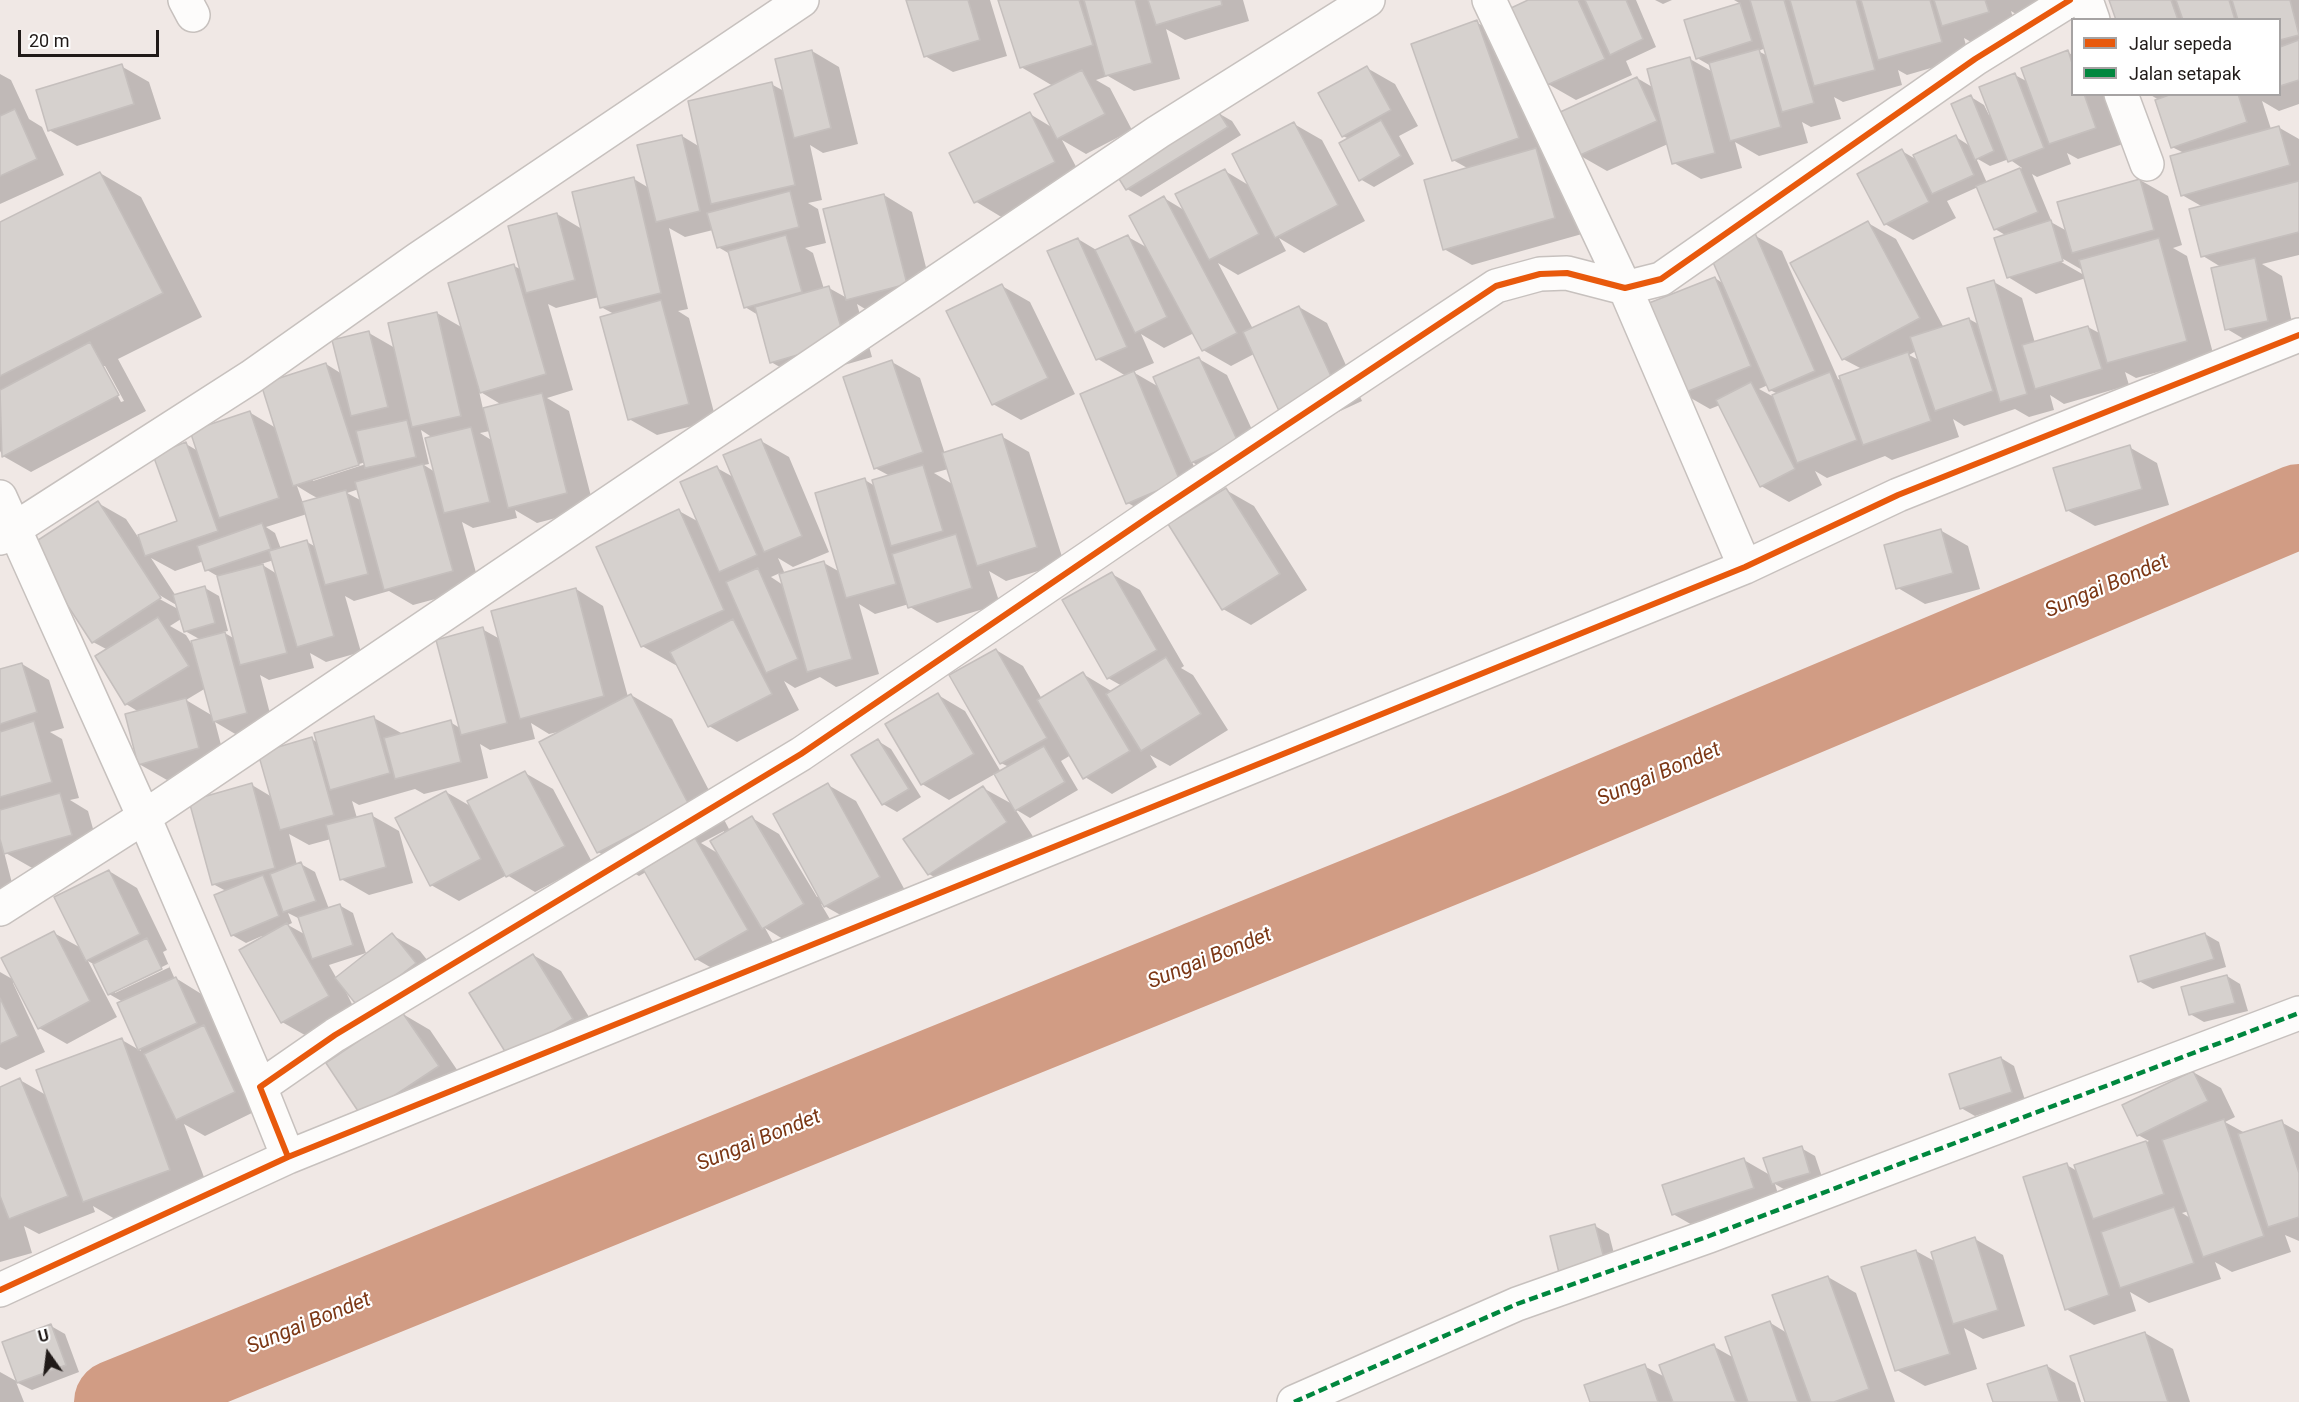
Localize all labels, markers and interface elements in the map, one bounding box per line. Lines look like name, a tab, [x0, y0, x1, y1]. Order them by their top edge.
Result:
scale bar	[21, 18, 162, 56]
legend	[2071, 18, 2281, 96]
text: 20 m	[29, 30, 69, 51]
text: Jalur sepeda	[2129, 33, 2232, 54]
text: Jalan setapak	[2129, 63, 2241, 84]
water label: Sungai Bondet	[2041, 550, 2173, 624]
water label: Sungai Bondet	[1593, 738, 1725, 812]
water label: Sungai Bondet	[1144, 923, 1276, 995]
water label: Sungai Bondet	[693, 1105, 825, 1177]
water label: Sungai Bondet	[243, 1288, 375, 1360]
north arrow	[18, 1324, 78, 1384]
text: U	[36, 1326, 51, 1347]

